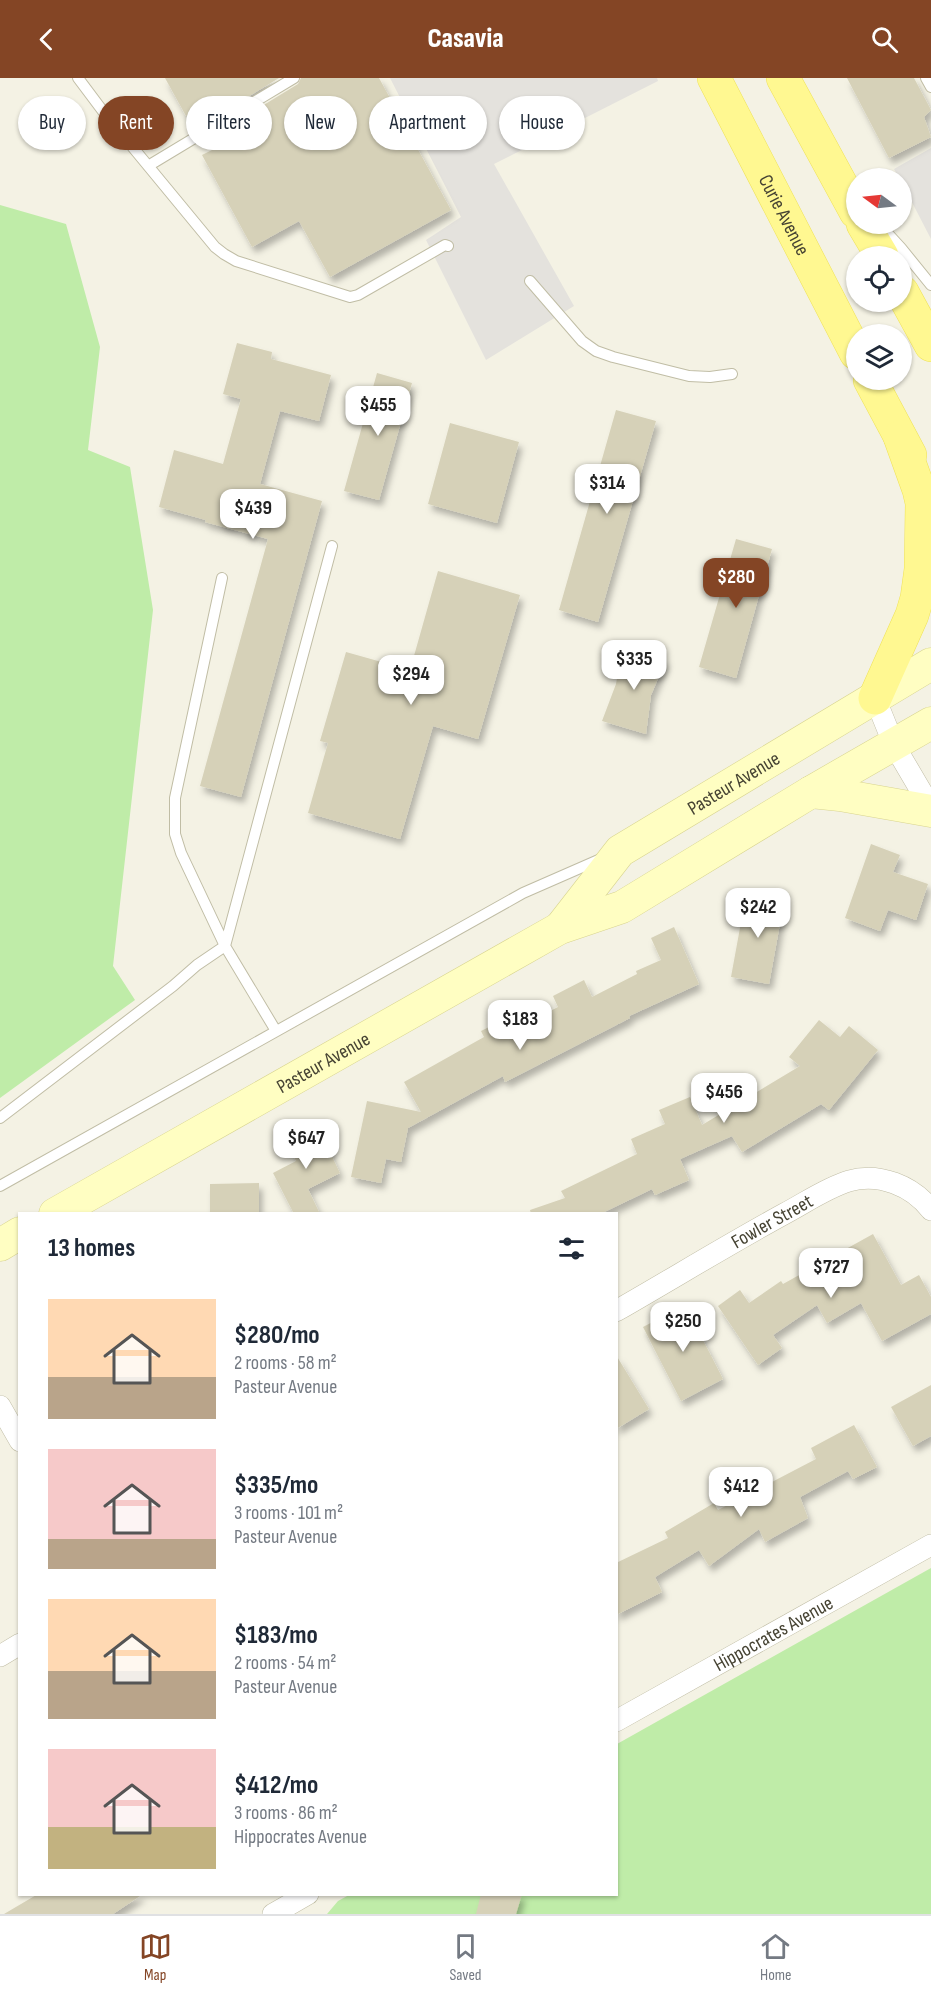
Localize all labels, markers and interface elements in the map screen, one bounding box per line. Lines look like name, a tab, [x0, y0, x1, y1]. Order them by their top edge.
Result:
icon: back	[30, 23, 63, 56]
text: Casavia	[428, 23, 503, 55]
icon: search	[868, 23, 901, 56]
chip: Buy	[18, 96, 86, 150]
chip: Rent	[98, 96, 174, 150]
chip: Filters	[186, 96, 272, 150]
chip: New	[284, 96, 357, 150]
chip: Apartment	[369, 96, 487, 150]
chip: House	[499, 96, 585, 150]
north arrow	[846, 168, 912, 234]
map controls	[846, 168, 912, 390]
street label: Curie Avenue	[753, 171, 815, 260]
button: locate	[846, 246, 912, 312]
button: layers	[846, 324, 912, 390]
pin: $455	[342, 386, 414, 437]
text: $455	[359, 393, 397, 417]
pin: $314	[571, 464, 643, 515]
text: $314	[589, 471, 625, 495]
pin: $439	[217, 489, 289, 540]
text: $439	[234, 496, 272, 520]
pin: $280	[700, 558, 772, 609]
text: $280	[717, 565, 755, 589]
pin: $335	[598, 640, 670, 691]
text: $335	[616, 647, 652, 671]
pin: $294	[375, 655, 447, 706]
text: $294	[392, 662, 430, 686]
street label: Pasteur Avenue	[684, 747, 784, 821]
pin: $242	[722, 888, 794, 939]
text: $242	[739, 895, 777, 919]
pin: $183	[484, 1000, 556, 1051]
text: $183	[502, 1007, 538, 1031]
street label: Pasteur Avenue	[273, 1027, 374, 1099]
pin: $456	[688, 1073, 760, 1124]
text: $456	[705, 1080, 743, 1104]
pin: $647	[270, 1119, 342, 1170]
text: $647	[287, 1126, 325, 1150]
street label: Fowler Street	[727, 1189, 817, 1254]
icon: filters	[555, 1232, 588, 1265]
text: 13 homes	[48, 1233, 135, 1264]
pin: $727	[795, 1248, 867, 1299]
text: $727	[813, 1255, 849, 1279]
pin: $250	[647, 1302, 719, 1353]
text: $250	[664, 1309, 702, 1333]
text: $280/mo	[234, 1320, 320, 1351]
icon: home	[96, 1323, 168, 1395]
text: 2 rooms · 58 m²	[234, 1351, 337, 1375]
text: Pasteur Avenue	[234, 1375, 337, 1399]
pin: $412	[705, 1467, 777, 1518]
text: $335/mo	[234, 1470, 318, 1501]
icon: home	[96, 1473, 168, 1545]
text: $412	[723, 1474, 759, 1498]
text: 3 rooms · 101 m²	[234, 1501, 343, 1525]
text: Pasteur Avenue	[234, 1525, 337, 1549]
street label: Hippocrates Avenue	[710, 1591, 838, 1677]
text: $183/mo	[234, 1620, 318, 1651]
icon: home	[96, 1623, 168, 1695]
text: 2 rooms · 54 m²	[234, 1651, 336, 1675]
text: Pasteur Avenue	[234, 1675, 337, 1699]
text: $412/mo	[234, 1770, 318, 1801]
icon: home	[96, 1773, 168, 1845]
text: 3 rooms · 86 m²	[234, 1801, 338, 1825]
text: Hippocrates Avenue	[234, 1825, 367, 1849]
tab: Map	[139, 1930, 172, 1985]
tab: Saved	[449, 1930, 482, 1985]
tab: Home	[759, 1930, 792, 1985]

